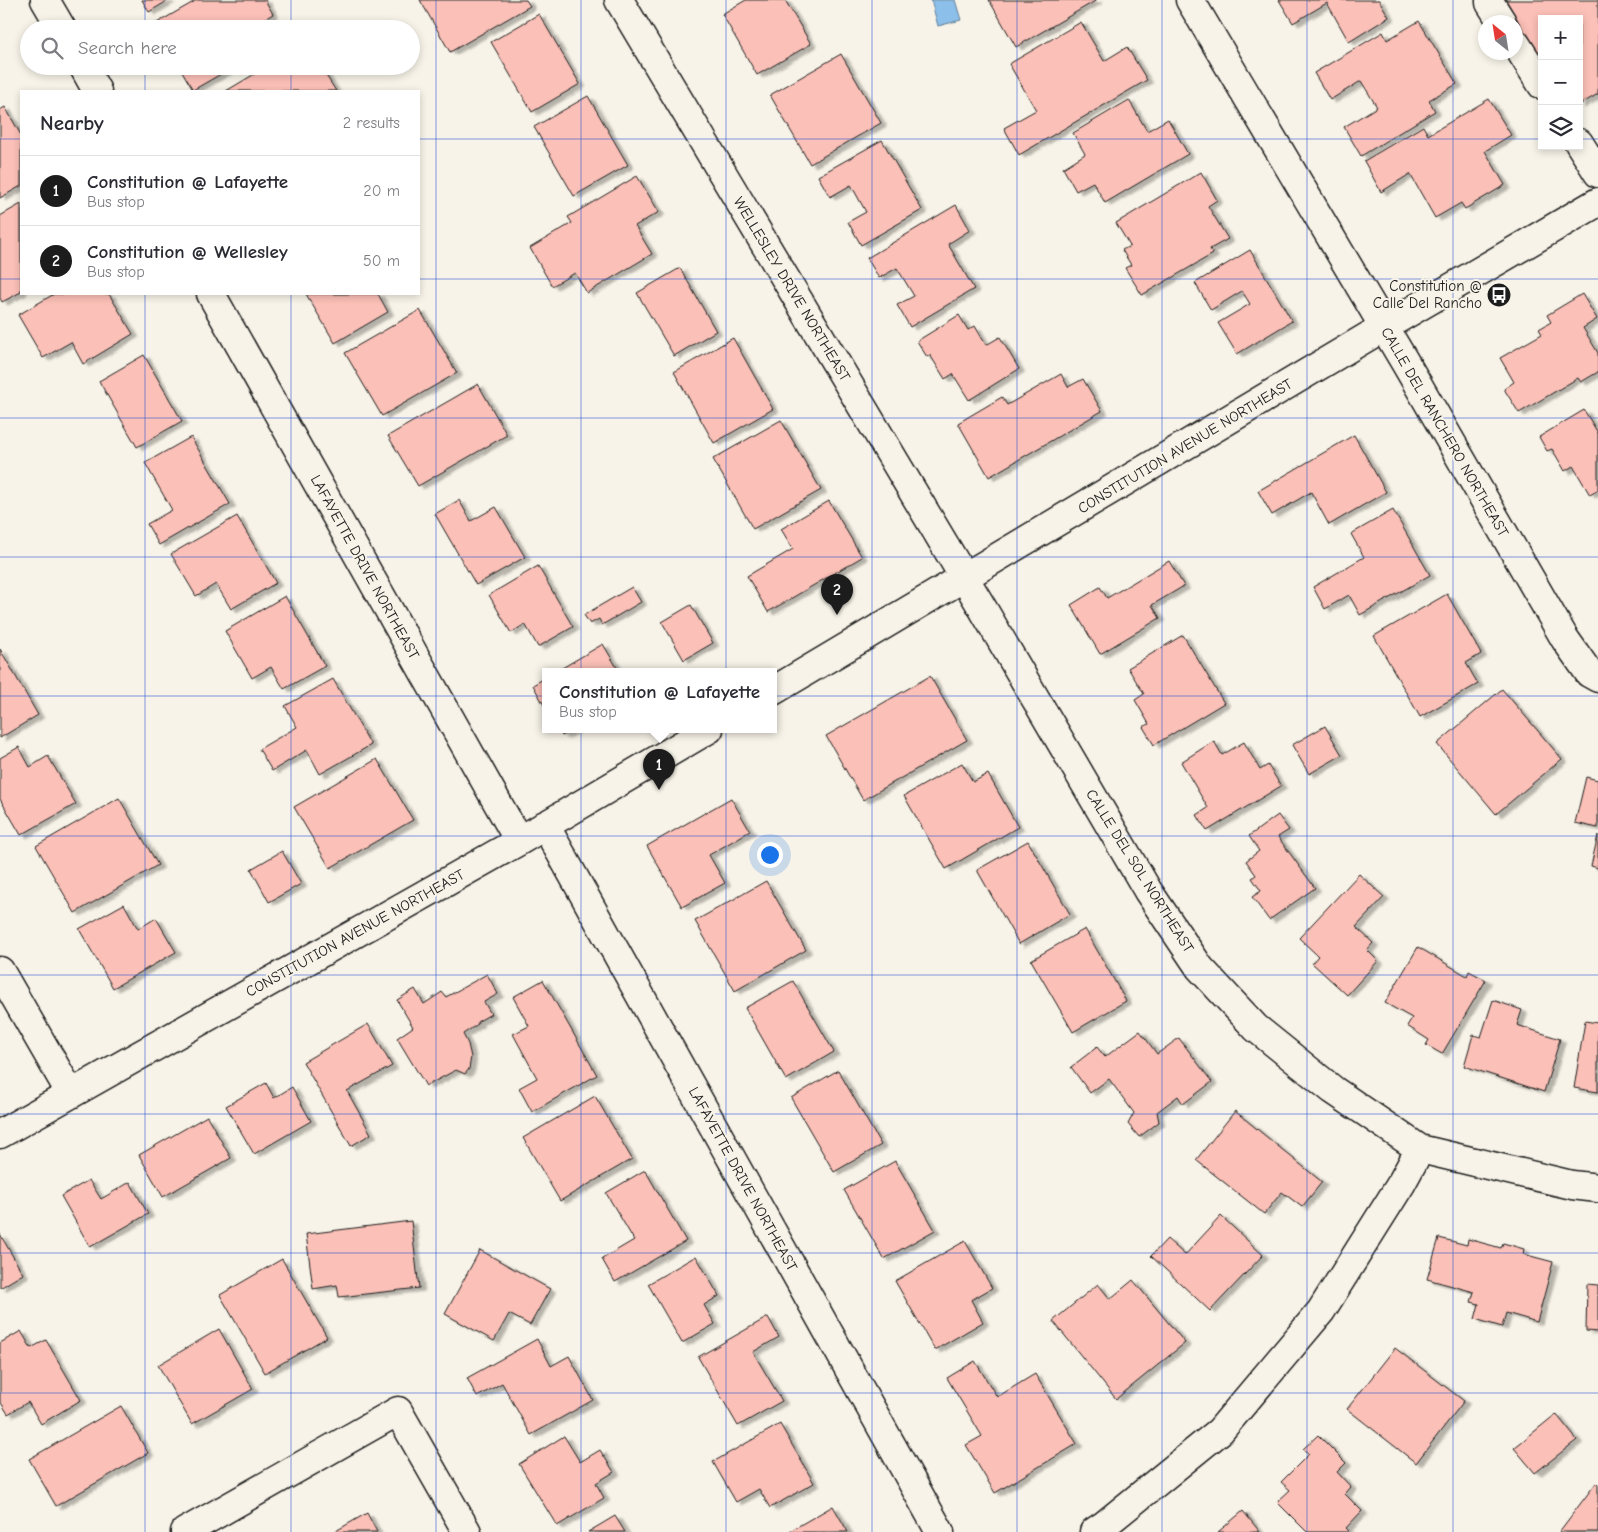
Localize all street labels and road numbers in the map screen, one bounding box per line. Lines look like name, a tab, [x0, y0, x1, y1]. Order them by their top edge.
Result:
street label: WELLESLEY DRIVE NORTHEAST	[730, 193, 854, 385]
street label: CALLE DEL RANCHERO NORTHEAST	[1377, 324, 1513, 540]
street label: CONSTITUTION AVENUE NORTHEAST	[1074, 375, 1296, 517]
street label: LAFAYETTE DRIVE NORTHEAST	[307, 472, 423, 662]
street label: CALLE DEL SOL NORTHEAST	[1082, 786, 1198, 956]
street label: CONSTITUTION AVENUE NORTHEAST	[243, 865, 468, 1001]
street label: LAFAYETTE DRIVE NORTHEAST	[685, 1084, 801, 1274]

